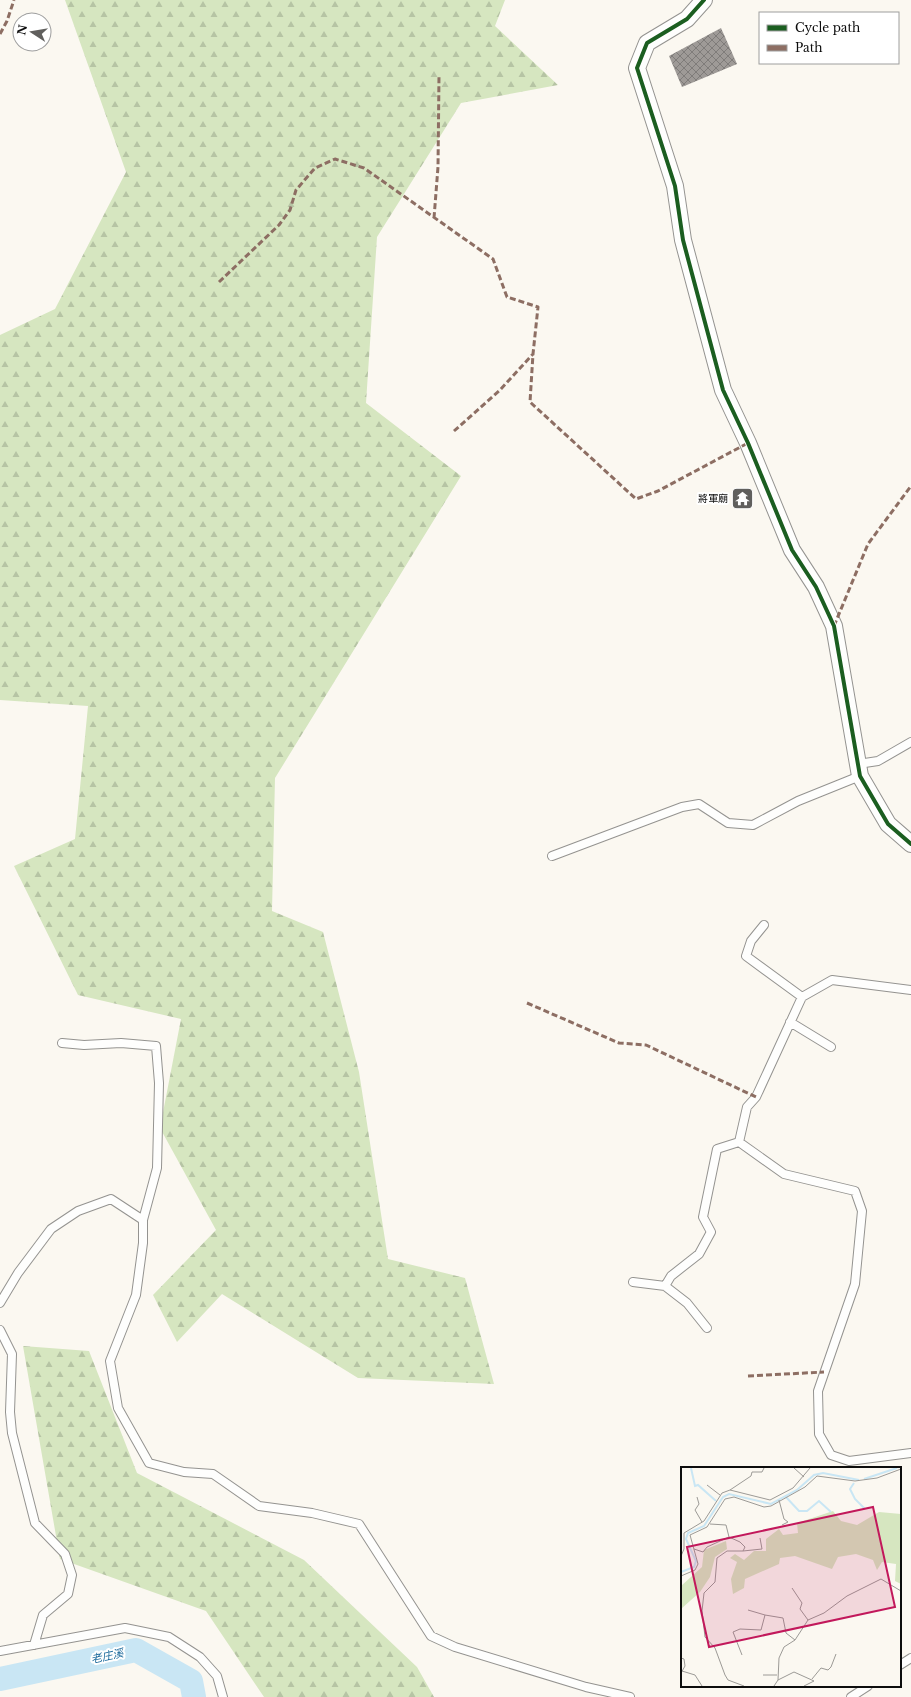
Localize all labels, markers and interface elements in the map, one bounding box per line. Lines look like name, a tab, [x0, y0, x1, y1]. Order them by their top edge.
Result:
north arrow	[12, 12, 52, 52]
legend	[759, 12, 899, 64]
text: Cycle path	[795, 20, 860, 35]
text: N	[14, 23, 30, 36]
text: Path	[795, 40, 823, 55]
temple icon: 將軍廟	[730, 485, 756, 511]
place label: 將軍廟	[698, 492, 728, 505]
inset map	[681, 1467, 901, 1687]
water label: 老庄溪	[89, 1645, 127, 1666]

